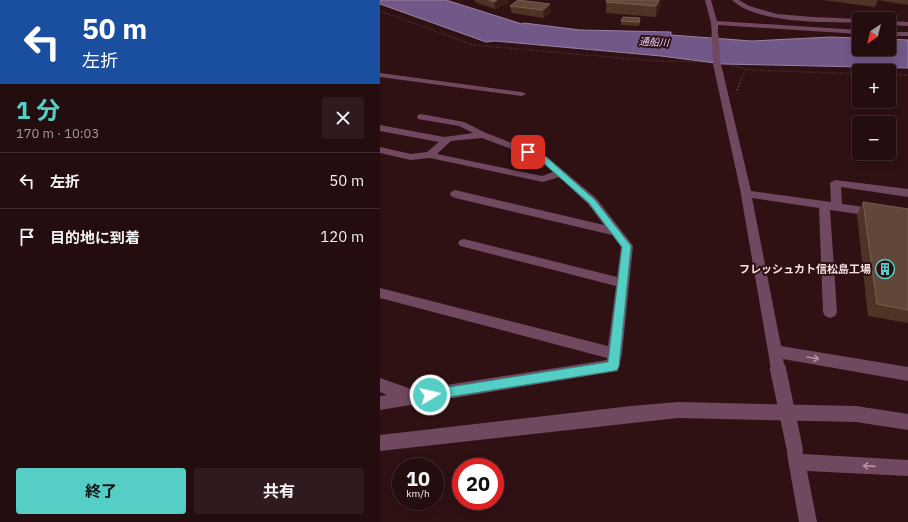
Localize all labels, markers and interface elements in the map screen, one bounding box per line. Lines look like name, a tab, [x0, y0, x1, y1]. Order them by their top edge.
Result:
text: 50 m	[82, 10, 147, 47]
north arrow	[852, 12, 896, 56]
map controls	[852, 12, 896, 160]
icon: left	[16, 16, 68, 68]
water label: 通船川	[639, 35, 670, 49]
text: 左折	[82, 49, 118, 72]
button: +	[852, 64, 896, 108]
text: 1 分	[16, 94, 60, 126]
button: close	[322, 97, 364, 139]
button: −	[852, 116, 896, 160]
text: 170 m · 10:03	[16, 125, 99, 142]
pin	[511, 135, 545, 169]
icon: arrive	[517, 141, 539, 163]
icon: left	[16, 170, 38, 192]
text: 50 m	[329, 171, 364, 190]
text: 左折	[50, 172, 80, 191]
icon: arrive	[16, 226, 38, 248]
text: 120 m	[320, 227, 364, 246]
text: 目的地に到着	[50, 228, 140, 247]
building icon: フレッシュカト信松島工場	[874, 258, 896, 280]
place label: フレッシュカト信松島工場	[739, 262, 871, 276]
one-way arrow	[806, 354, 819, 362]
position arrow	[409, 374, 451, 416]
speed limit sign: 20	[452, 458, 504, 510]
one-way arrow	[863, 463, 876, 470]
text: 10	[406, 465, 430, 492]
button: 終了	[16, 468, 186, 514]
button: 共有	[194, 468, 364, 514]
text: km/h	[406, 487, 430, 500]

